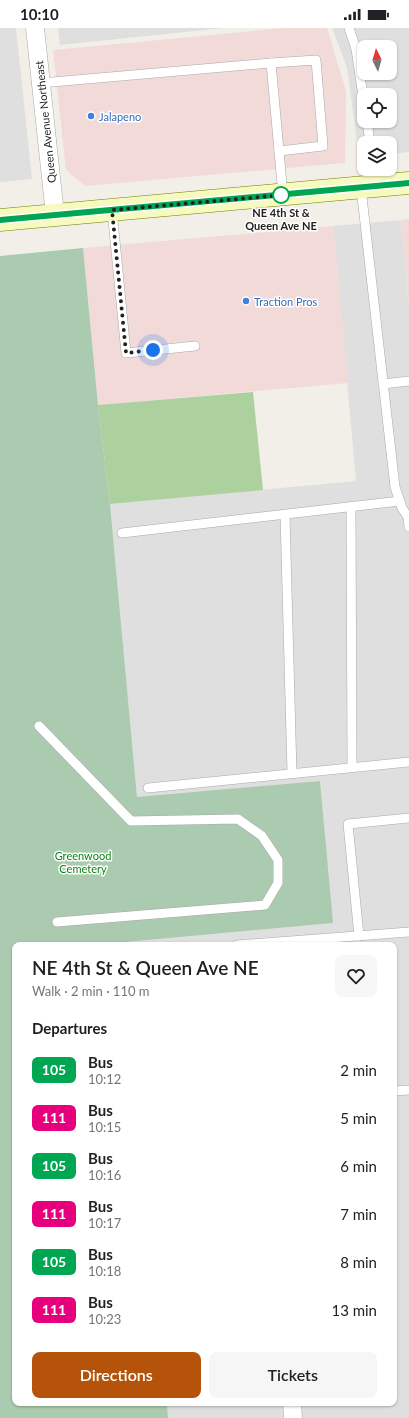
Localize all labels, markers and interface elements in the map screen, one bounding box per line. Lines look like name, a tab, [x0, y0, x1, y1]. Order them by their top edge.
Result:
text: 10:10	[20, 5, 59, 23]
north arrow	[357, 40, 397, 80]
map controls	[357, 40, 397, 176]
street label: Queen Avenue Northeast	[32, 60, 58, 184]
button: locate	[357, 88, 397, 128]
place label: Jalapeno	[99, 110, 141, 123]
marker: Jalapeno	[86, 111, 96, 121]
button: layers	[357, 136, 397, 176]
marker: NE 4th St & Queen Ave NE	[272, 186, 290, 204]
place label: NE 4th St & Queen Ave NE	[245, 206, 317, 232]
place label: Traction Pros	[254, 295, 317, 308]
marker: Traction Pros	[241, 296, 251, 306]
your location	[143, 340, 163, 360]
park label: Greenwood Cemetery	[55, 849, 111, 875]
button: heart	[335, 955, 377, 997]
text: NE 4th St & Queen Ave NE	[32, 956, 259, 979]
text: Walk · 2 min · 110 m	[32, 983, 150, 999]
text: Departures	[32, 1019, 107, 1037]
text: Bus	[88, 1053, 113, 1071]
text: 105	[42, 1061, 66, 1078]
text: 2 min	[340, 1061, 377, 1079]
text: 10:12	[88, 1071, 121, 1087]
text: Bus	[88, 1101, 113, 1119]
text: 111	[42, 1109, 66, 1126]
text: 5 min	[340, 1109, 377, 1127]
text: 10:15	[88, 1119, 121, 1135]
text: Bus	[88, 1149, 113, 1167]
text: 105	[42, 1157, 66, 1174]
text: 6 min	[340, 1157, 377, 1175]
text: 10:16	[88, 1167, 121, 1183]
text: Bus	[88, 1197, 113, 1215]
text: 111	[42, 1205, 66, 1222]
text: 7 min	[340, 1205, 377, 1223]
text: 10:17	[88, 1215, 121, 1231]
text: Bus	[88, 1245, 113, 1263]
text: 105	[42, 1253, 66, 1270]
text: 8 min	[340, 1253, 377, 1271]
text: 10:18	[88, 1263, 121, 1279]
text: Bus	[88, 1293, 113, 1311]
text: 111	[42, 1301, 66, 1318]
text: 13 min	[331, 1301, 377, 1319]
text: 10:23	[88, 1311, 121, 1327]
button: Directions	[32, 1352, 201, 1398]
button: Tickets	[209, 1352, 377, 1398]

